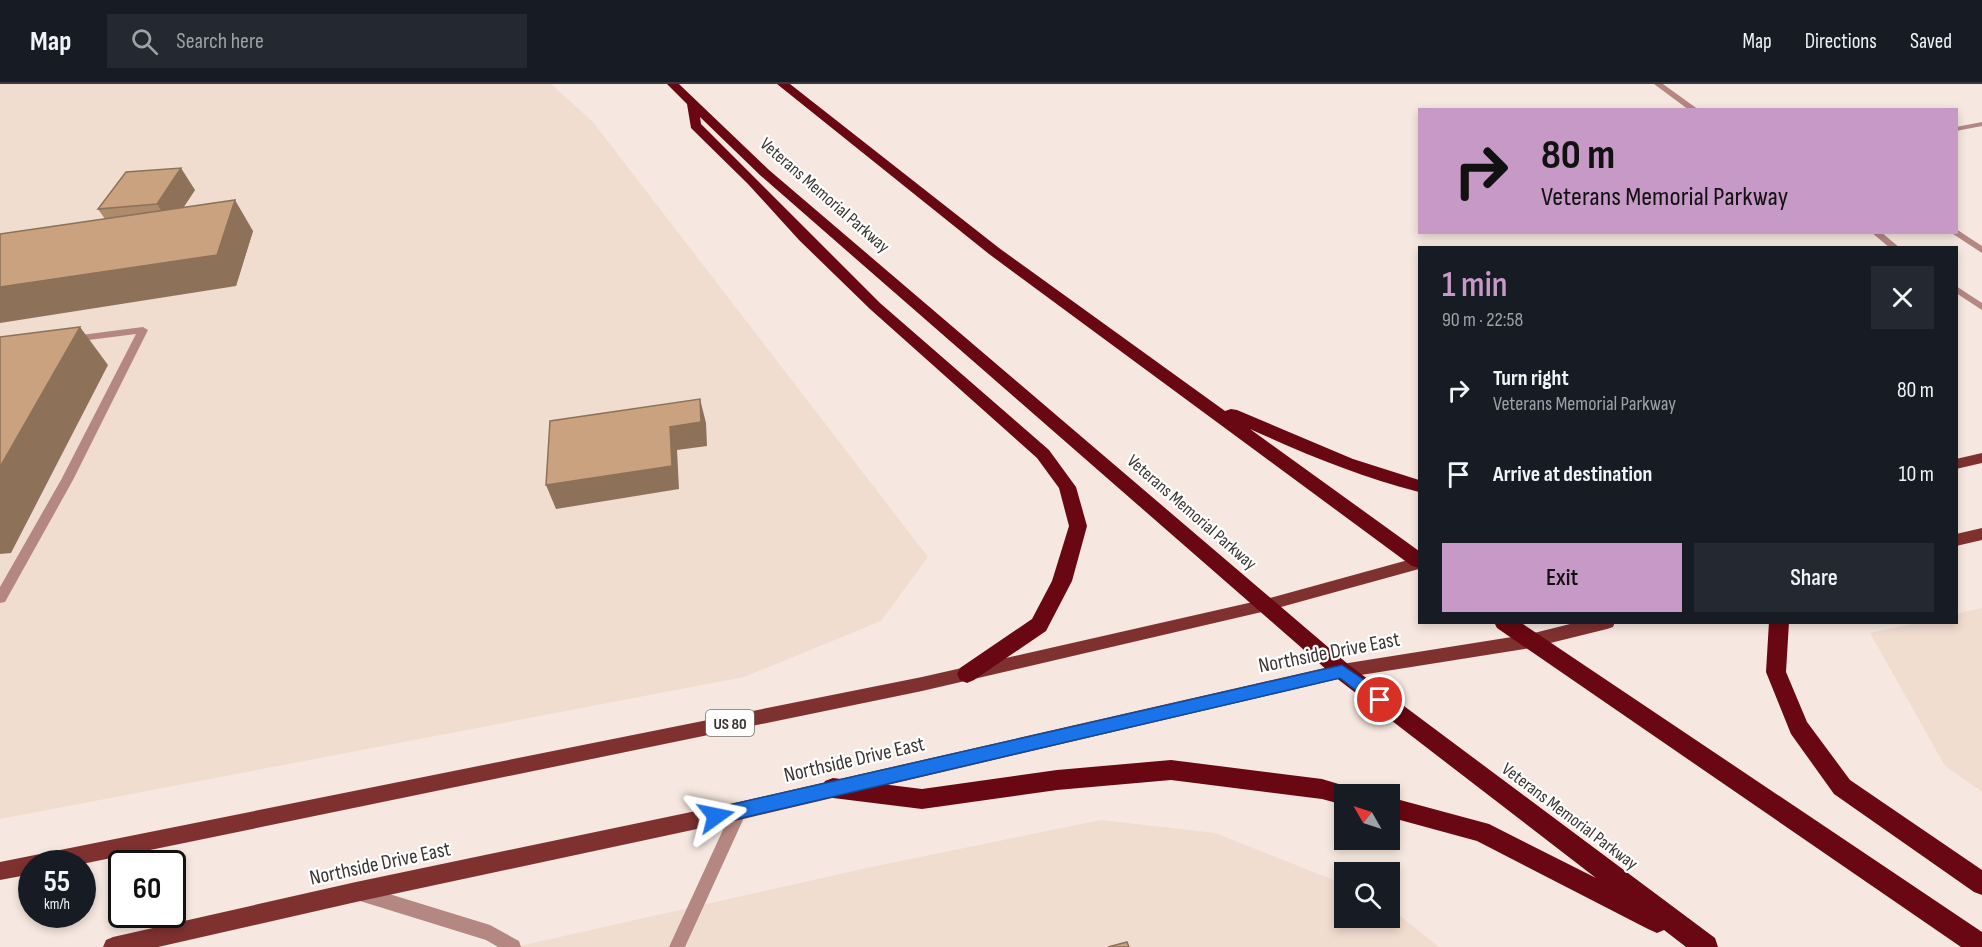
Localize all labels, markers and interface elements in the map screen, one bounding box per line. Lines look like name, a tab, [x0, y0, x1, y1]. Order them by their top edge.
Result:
search box	[107, 14, 527, 68]
text: Map	[30, 25, 71, 58]
icon: search	[128, 25, 161, 58]
text: Search here	[176, 28, 264, 55]
text: Map	[1742, 29, 1772, 54]
text: Directions	[1805, 29, 1877, 54]
text: Saved	[1910, 29, 1952, 54]
text: 80 m	[1541, 130, 1615, 181]
icon: right	[1442, 132, 1520, 210]
street label: Veterans Memorial Parkway	[756, 133, 894, 257]
text: Veterans Memorial Parkway	[1541, 181, 1788, 213]
text: 1 min	[1442, 264, 1507, 307]
button: close	[1871, 266, 1934, 329]
text: 90 m · 22:58	[1442, 308, 1523, 332]
text: Turn right	[1493, 365, 1569, 392]
icon: right	[1442, 374, 1475, 407]
text: 80 m	[1897, 377, 1934, 404]
text: Veterans Memorial Parkway	[1493, 392, 1676, 416]
street label: Veterans Memorial Parkway	[1123, 450, 1261, 574]
icon: arrive	[1442, 458, 1475, 491]
text: Arrive at destination	[1493, 461, 1652, 488]
text: 10 m	[1899, 461, 1934, 488]
button: Exit	[1442, 543, 1682, 612]
button: Share	[1694, 543, 1934, 612]
street label: Northside Drive East	[1256, 627, 1402, 678]
pin	[1354, 674, 1405, 725]
icon: arrive	[1363, 683, 1396, 716]
road number: US 80	[706, 710, 754, 736]
street label: Northside Drive East	[781, 731, 927, 788]
street label: Veterans Memorial Parkway	[1498, 758, 1642, 874]
position arrow	[684, 784, 748, 848]
north arrow	[1334, 784, 1400, 850]
map controls	[1334, 784, 1400, 928]
street label: Northside Drive East	[307, 836, 453, 891]
speed limit sign: 60	[108, 850, 186, 928]
button: search	[1334, 862, 1400, 928]
text: 55	[44, 864, 70, 900]
text: km/h	[44, 895, 70, 914]

